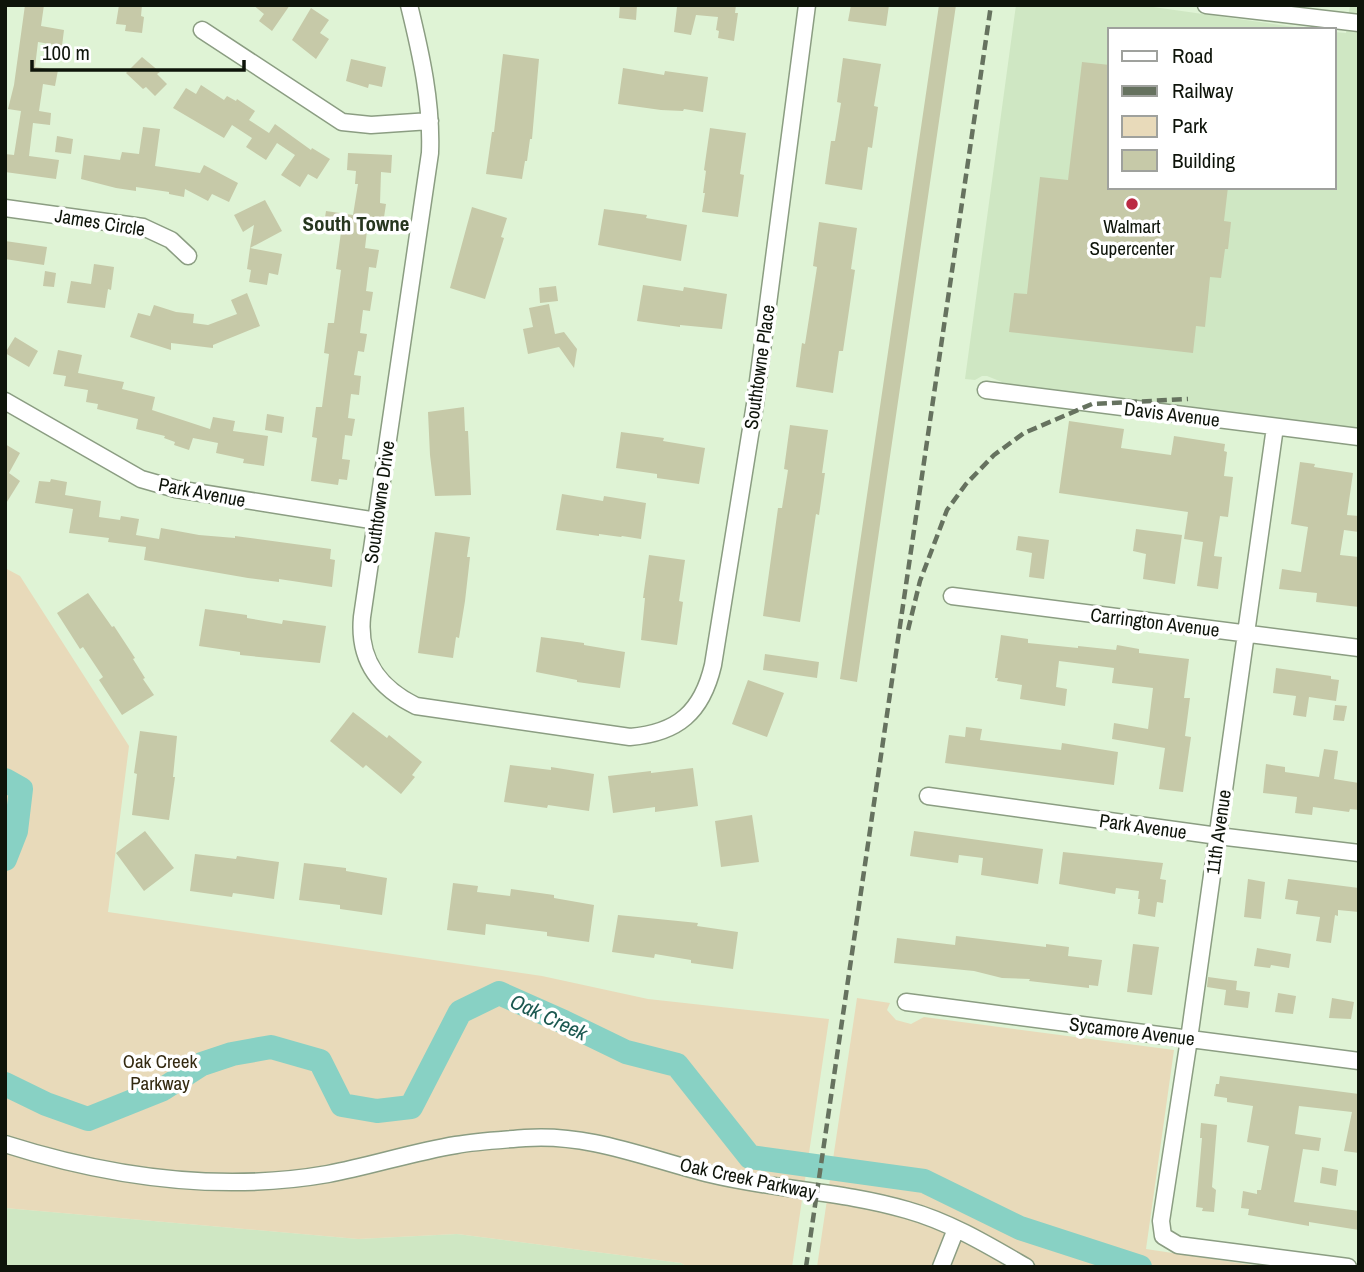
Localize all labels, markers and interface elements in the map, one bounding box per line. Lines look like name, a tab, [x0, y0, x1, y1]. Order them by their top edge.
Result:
scale bar	[32, 28, 243, 72]
legend	[1108, 28, 1336, 189]
text: 100 m	[42, 38, 90, 67]
text: Road	[1172, 41, 1213, 70]
text: Railway	[1172, 76, 1234, 105]
text: Park	[1172, 111, 1208, 140]
text: Building	[1172, 146, 1236, 175]
marker: Walmart Supercenter	[1124, 196, 1140, 212]
street label: James Circle	[53, 202, 147, 242]
district label: South Towne	[303, 209, 409, 238]
place label: Walmart Supercenter	[1090, 213, 1175, 261]
street label: Southtowne Place	[737, 303, 781, 431]
street label: Davis Avenue	[1123, 395, 1221, 433]
street label: Southtowne Drive	[358, 439, 400, 565]
street label: Park Avenue	[156, 471, 248, 513]
street label: Carrington Avenue	[1089, 601, 1221, 643]
street label: 11th Avenue	[1199, 788, 1237, 876]
street label: Park Avenue	[1098, 807, 1188, 845]
water label: Oak Creek	[506, 986, 594, 1048]
street label: Sycamore Avenue	[1068, 1010, 1196, 1052]
park label: Oak Creek Parkway	[123, 1048, 197, 1096]
street label: Oak Creek Parkway	[678, 1151, 819, 1205]

